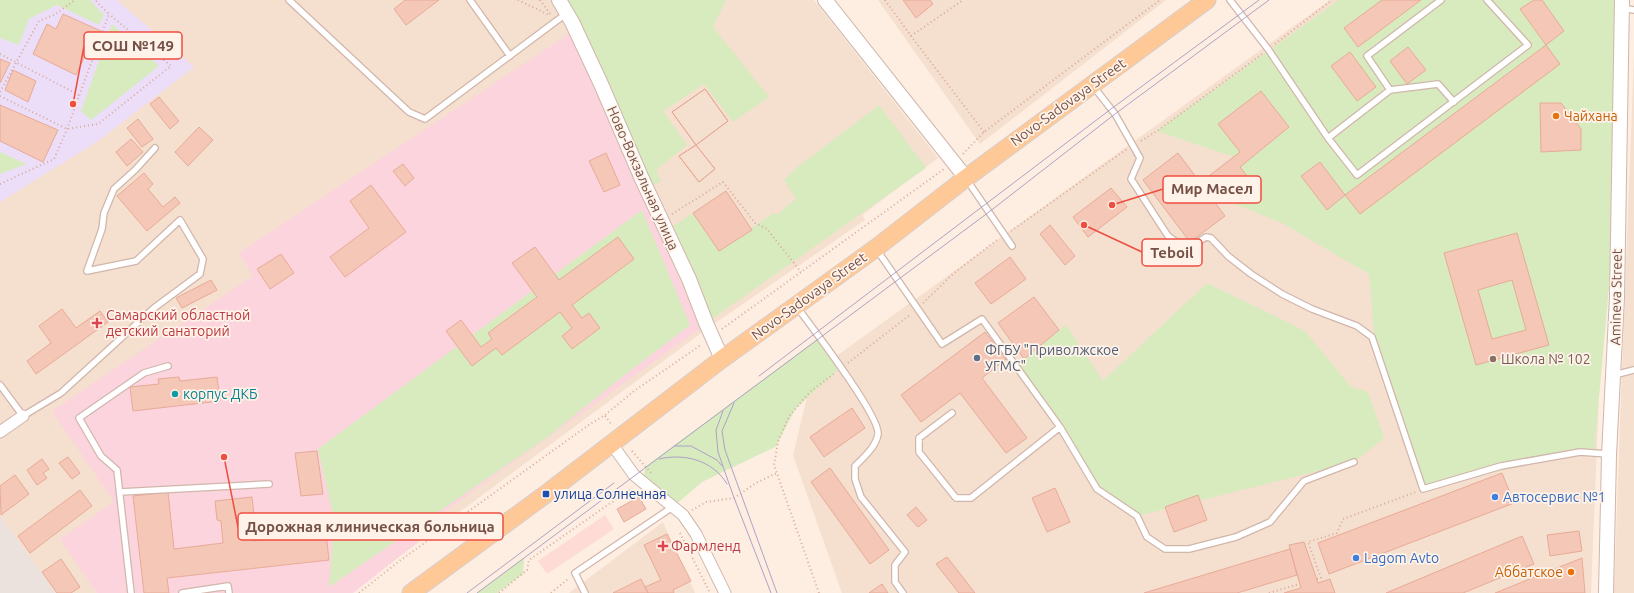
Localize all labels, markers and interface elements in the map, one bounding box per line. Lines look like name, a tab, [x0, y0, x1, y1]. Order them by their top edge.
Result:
callout: СОШ №149	[84, 32, 182, 59]
text: СОШ №149	[92, 37, 174, 54]
street label: Novo-Sadovaya Street	[1007, 55, 1129, 149]
street label: Ново-Вокзальная улица	[604, 103, 682, 253]
place label: Чайхана	[1564, 108, 1618, 124]
marker: Чайхана	[1551, 111, 1561, 121]
callout: Мир Масел	[1163, 176, 1261, 203]
text: Мир Масел	[1171, 180, 1253, 197]
callout: Teboil	[1142, 239, 1202, 266]
text: Teboil	[1150, 244, 1194, 261]
street label: Amineva Street	[1607, 248, 1625, 345]
street label: Novo-Sadovaya Street	[748, 249, 870, 343]
place label: Самарский областной детский санаторий	[106, 307, 250, 339]
marker: Самарский областной детский санаторий	[91, 317, 103, 329]
place label: ФГБУ "Приволжское УГМС"	[985, 342, 1119, 374]
place label: Школа № 102	[1501, 351, 1591, 367]
marker: ФГБУ "Приволжское УГМС"	[972, 353, 982, 363]
marker: Школа № 102	[1488, 354, 1498, 364]
place label: корпус ДКБ	[183, 386, 258, 402]
marker: корпус ДКБ	[170, 389, 180, 399]
place label: улица Солнечная	[554, 486, 667, 502]
marker: улица Солнечная	[541, 489, 551, 499]
place label: Автосервис №1	[1503, 489, 1606, 505]
marker: Автосервис №1	[1490, 492, 1500, 502]
callout: Дорожная клиническая больница	[238, 513, 503, 540]
text: Дорожная клиническая больница	[245, 518, 495, 535]
place label: Фармленд	[671, 538, 741, 554]
marker: Фармленд	[658, 541, 668, 551]
place label: Lagom Avto	[1364, 550, 1439, 566]
marker: Lagom Avto	[1351, 553, 1361, 563]
place label: Аббатское	[1495, 564, 1563, 580]
marker: Аббатское	[1566, 567, 1576, 577]

